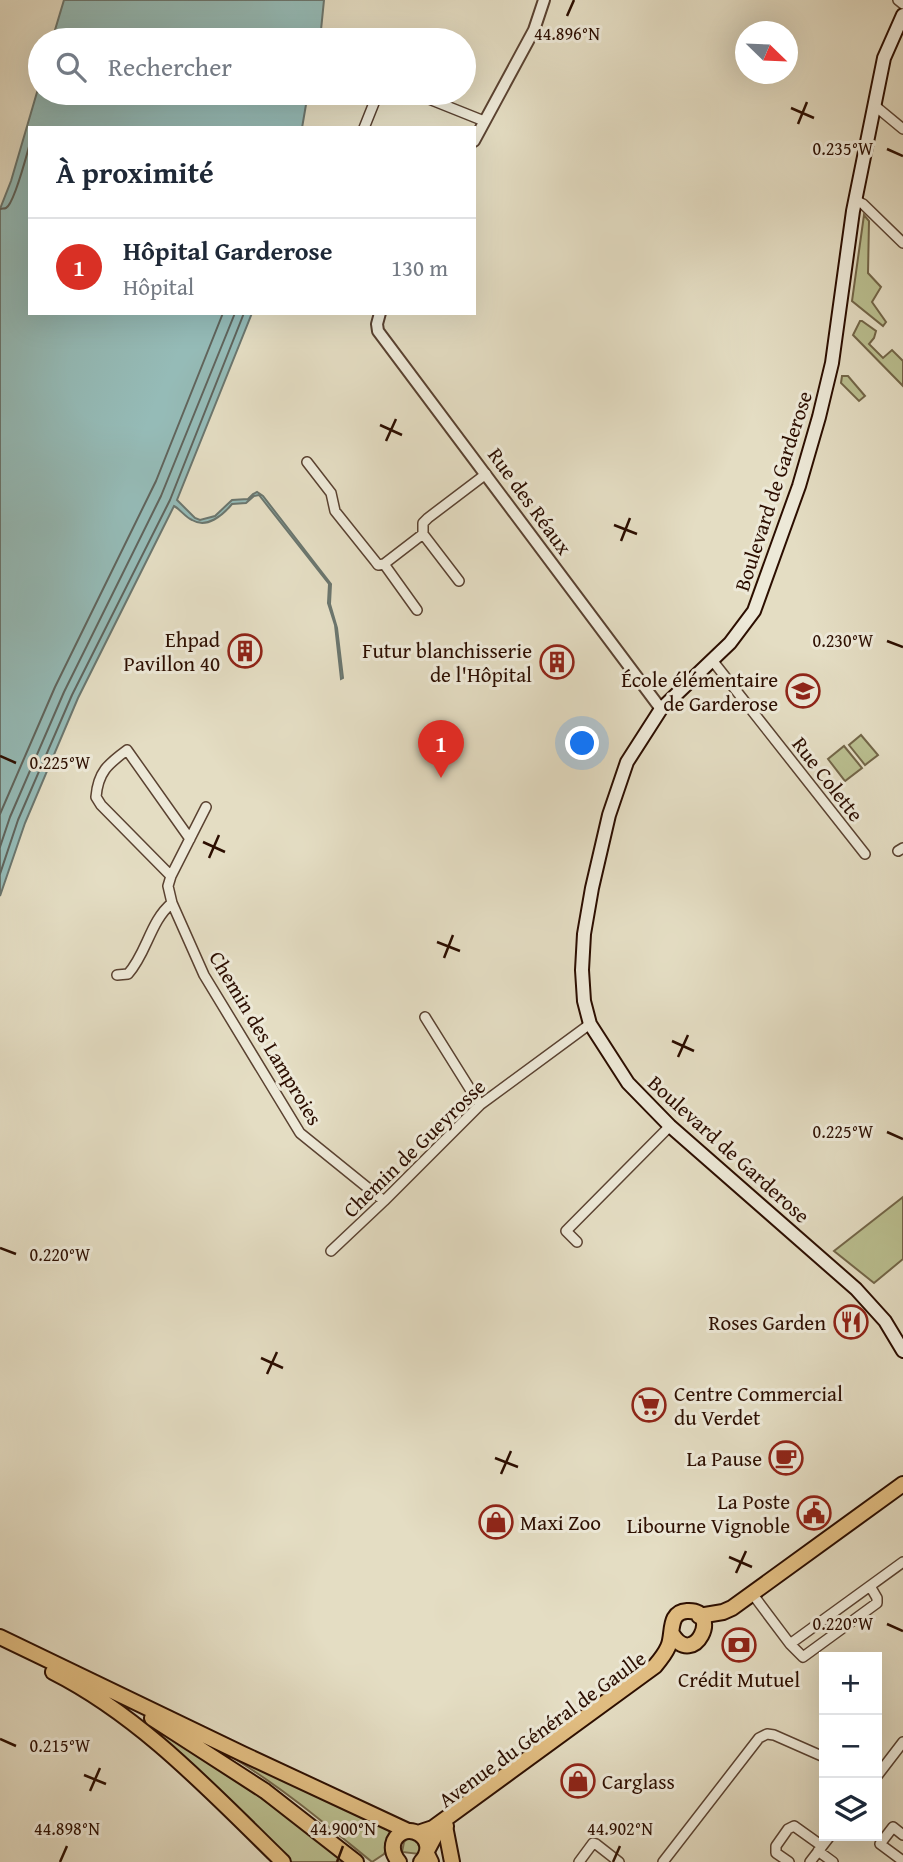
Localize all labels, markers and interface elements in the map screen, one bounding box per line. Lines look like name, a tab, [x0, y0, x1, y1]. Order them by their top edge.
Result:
text: 44.896°N	[534, 20, 600, 47]
north arrow	[735, 21, 798, 84]
search box	[28, 28, 476, 105]
text: Rechercher	[108, 47, 232, 86]
icon: search	[52, 48, 90, 86]
text: 0.235°W	[813, 135, 874, 162]
text: À proximité	[56, 150, 214, 194]
text: Hôpital Garderose	[123, 231, 333, 270]
text: 1	[73, 251, 85, 284]
text: 130 m	[391, 251, 448, 284]
text: Hôpital	[123, 270, 194, 303]
street label: Boulevard de Garderose	[726, 387, 820, 595]
street label: Rue des Réaux	[480, 441, 580, 561]
place label: Ehpad Pavillon 40	[124, 624, 221, 679]
text: 0.230°W	[813, 627, 874, 654]
building icon: Ehpad Pavillon 40	[226, 632, 264, 670]
place label: Futur blanchisserie de l'Hôpital	[362, 635, 532, 690]
building icon: Futur blanchisserie de l'Hôpital	[538, 643, 576, 681]
place label: École élémentaire de Garderose	[621, 664, 778, 719]
school or university icon: École élémentaire de Garderose	[784, 672, 822, 710]
pin: 1	[418, 720, 464, 778]
your location	[565, 726, 599, 760]
street label: Rue Colette	[785, 730, 871, 828]
text: 0.225°W	[30, 749, 91, 776]
street label: Chemin des Lamproies	[202, 945, 330, 1131]
street label: Boulevard de Garderose	[641, 1068, 817, 1230]
street label: Chemin de Gueyrosse	[336, 1072, 492, 1224]
text: 0.225°W	[813, 1118, 874, 1145]
text: 0.220°W	[30, 1241, 91, 1268]
restaurant icon: Roses Garden	[832, 1303, 870, 1341]
place label: Roses Garden	[708, 1307, 826, 1338]
place label: Centre Commercial du Verdet	[674, 1378, 843, 1433]
supermarket icon: Centre Commercial du Verdet	[630, 1386, 668, 1424]
cafe icon: La Pause	[767, 1439, 805, 1477]
place label: La Pause	[686, 1443, 762, 1474]
place label: La Poste Libourne Vignoble	[627, 1486, 790, 1541]
public building icon: La Poste Libourne Vignoble	[795, 1494, 833, 1532]
shop icon: Maxi Zoo	[477, 1503, 515, 1541]
place label: Maxi Zoo	[520, 1507, 601, 1538]
text: 0.220°W	[813, 1610, 874, 1637]
bank icon: Crédit Mutuel	[720, 1626, 758, 1664]
street label: Avenue du Général de Gaulle	[432, 1643, 652, 1815]
map controls	[819, 1652, 882, 1841]
button: +	[819, 1652, 882, 1715]
place label: Crédit Mutuel	[678, 1664, 800, 1695]
button: −	[819, 1715, 882, 1778]
text: 0.215°W	[30, 1732, 91, 1759]
shop icon: Carglass	[559, 1762, 597, 1800]
place label: Carglass	[602, 1766, 675, 1797]
button: layers	[819, 1778, 882, 1841]
text: 44.898°N	[34, 1815, 100, 1842]
text: 44.900°N	[310, 1815, 376, 1842]
text: 44.902°N	[587, 1815, 653, 1842]

